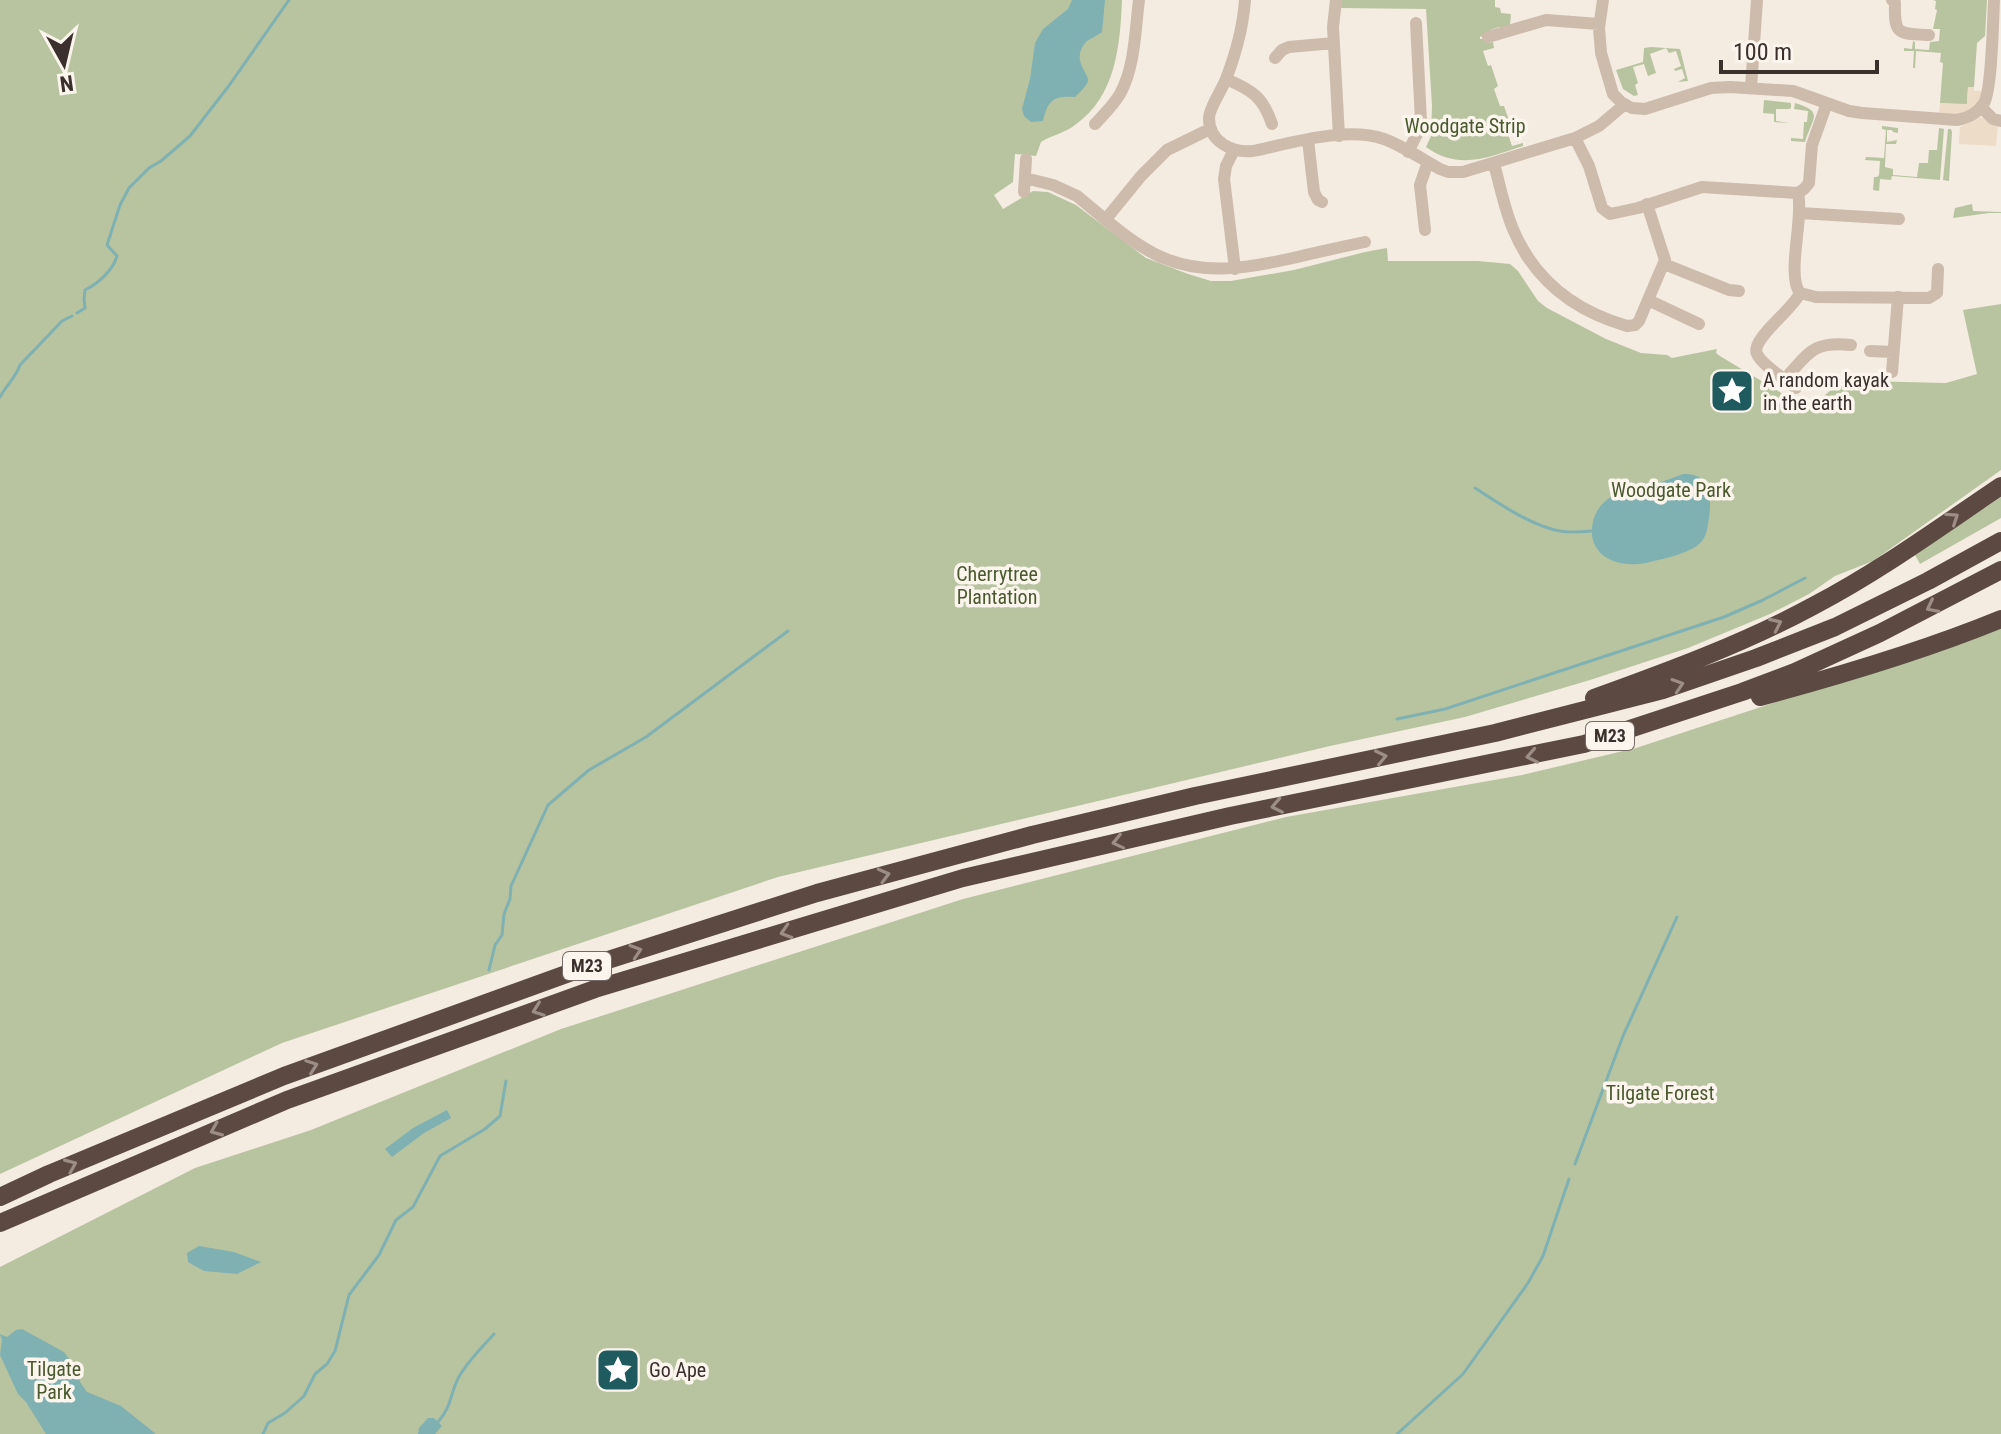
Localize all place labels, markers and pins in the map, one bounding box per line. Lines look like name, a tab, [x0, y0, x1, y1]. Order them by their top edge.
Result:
place icon: A random kayak in the earth	[1708, 367, 1756, 415]
place label: A random kayak in the earth	[1763, 368, 1889, 415]
place icon: Go Ape	[594, 1346, 642, 1394]
place label: Go Ape	[649, 1358, 706, 1382]

